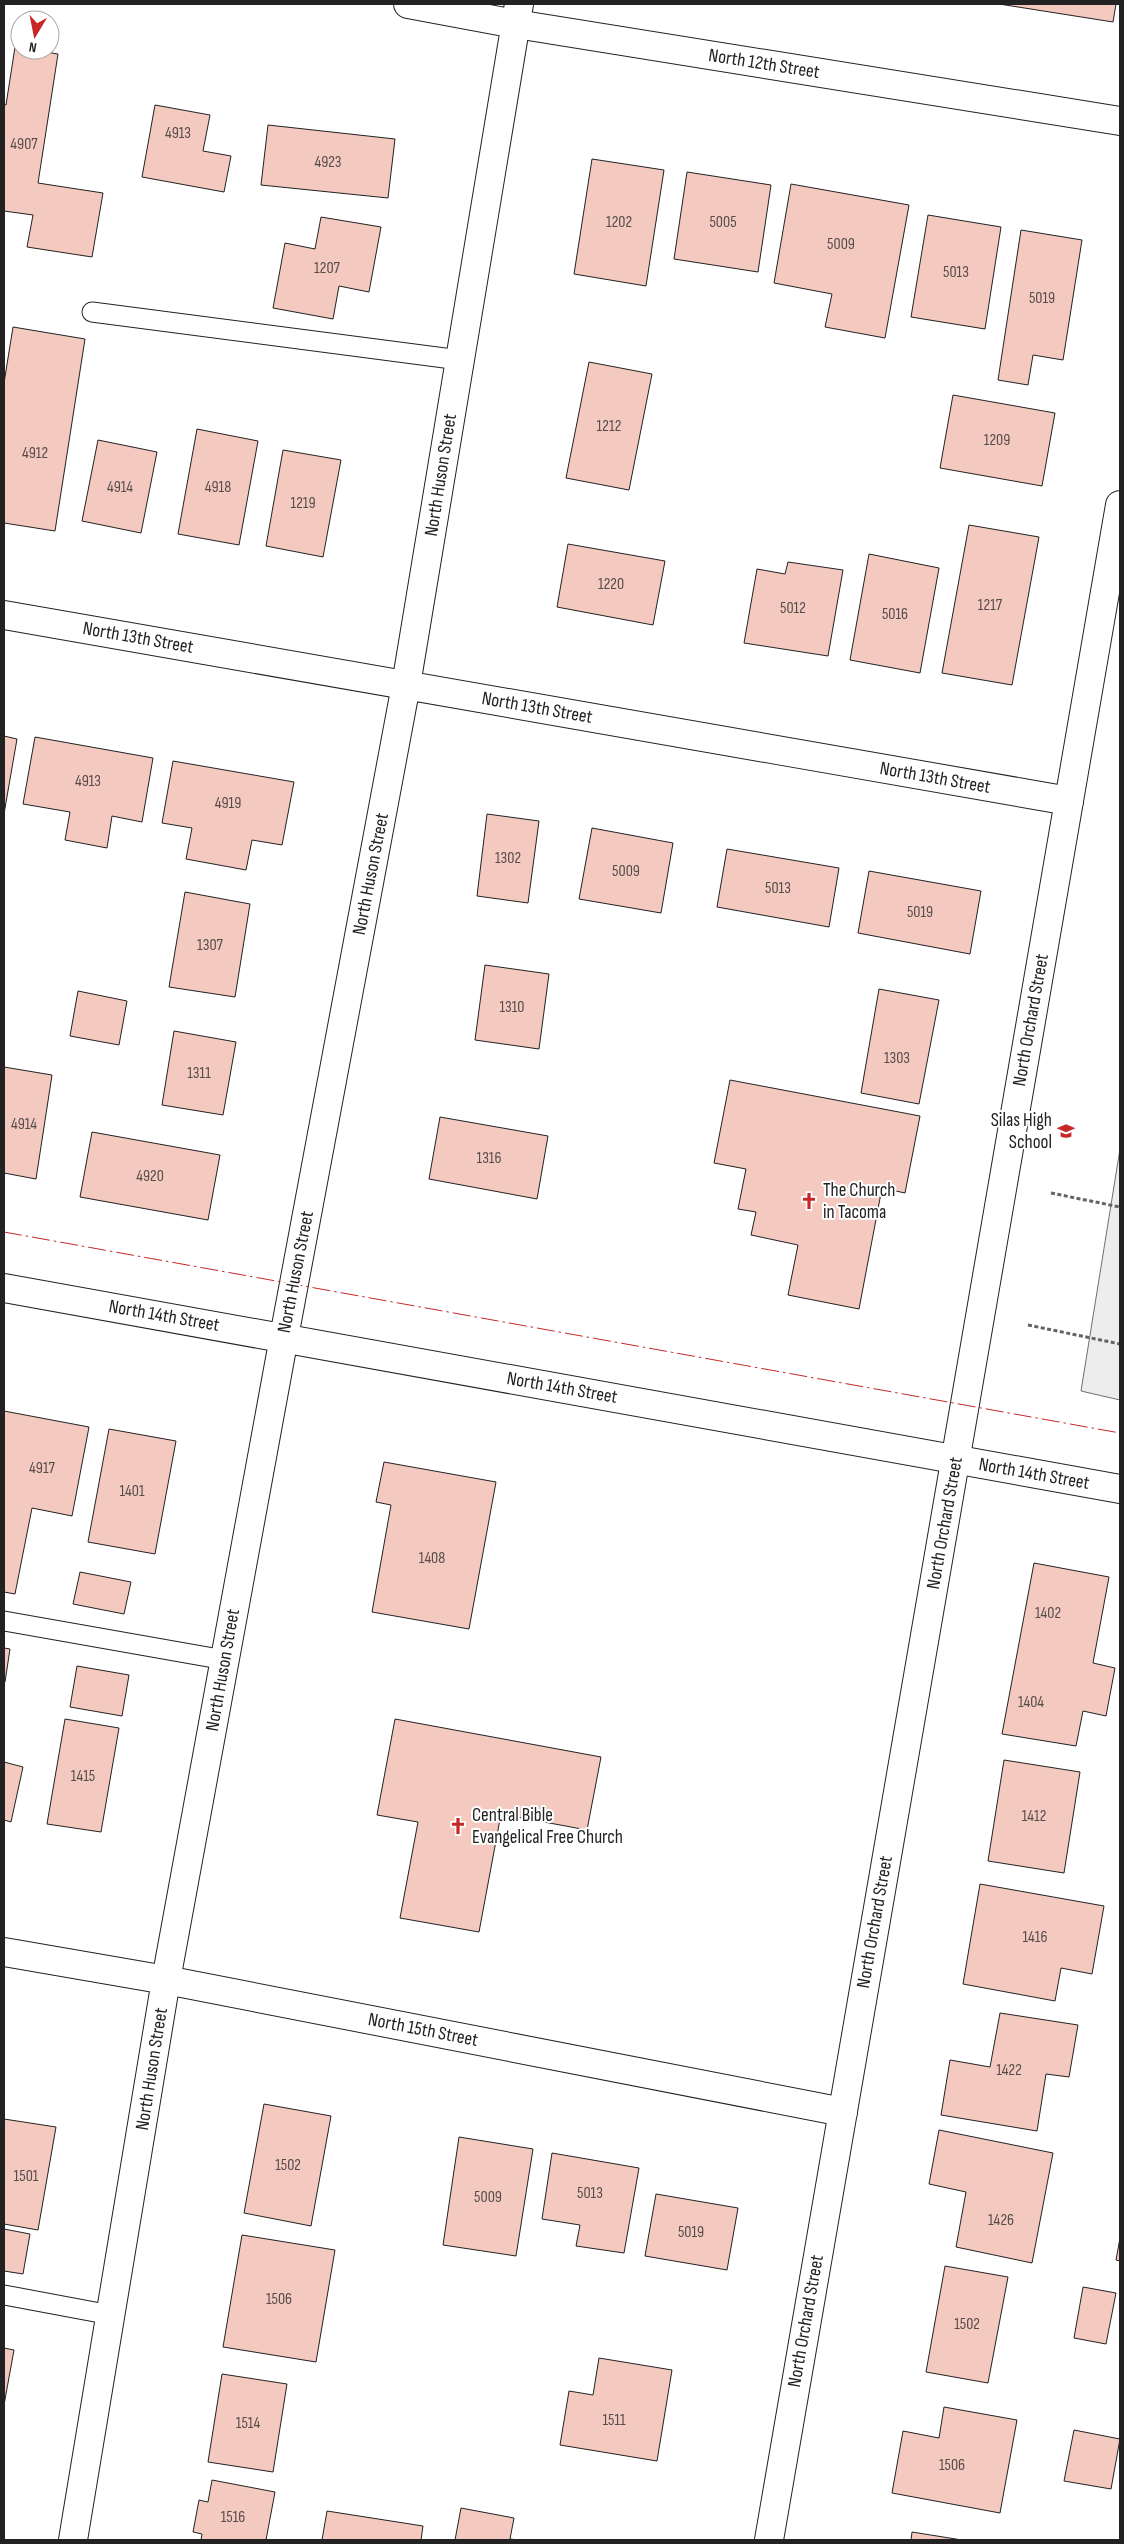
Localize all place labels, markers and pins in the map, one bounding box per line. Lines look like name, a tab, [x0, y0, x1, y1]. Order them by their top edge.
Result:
place label: Silas High School	[991, 1109, 1052, 1154]
school or university icon: Silas High School	[1056, 1121, 1076, 1141]
place label: The Church in Tacoma	[823, 1179, 896, 1224]
church icon: The Church in Tacoma	[799, 1191, 819, 1211]
place label: Central Bible Evangelical Free Church	[472, 1804, 623, 1849]
church icon: Central Bible Evangelical Free Church	[448, 1816, 468, 1836]

